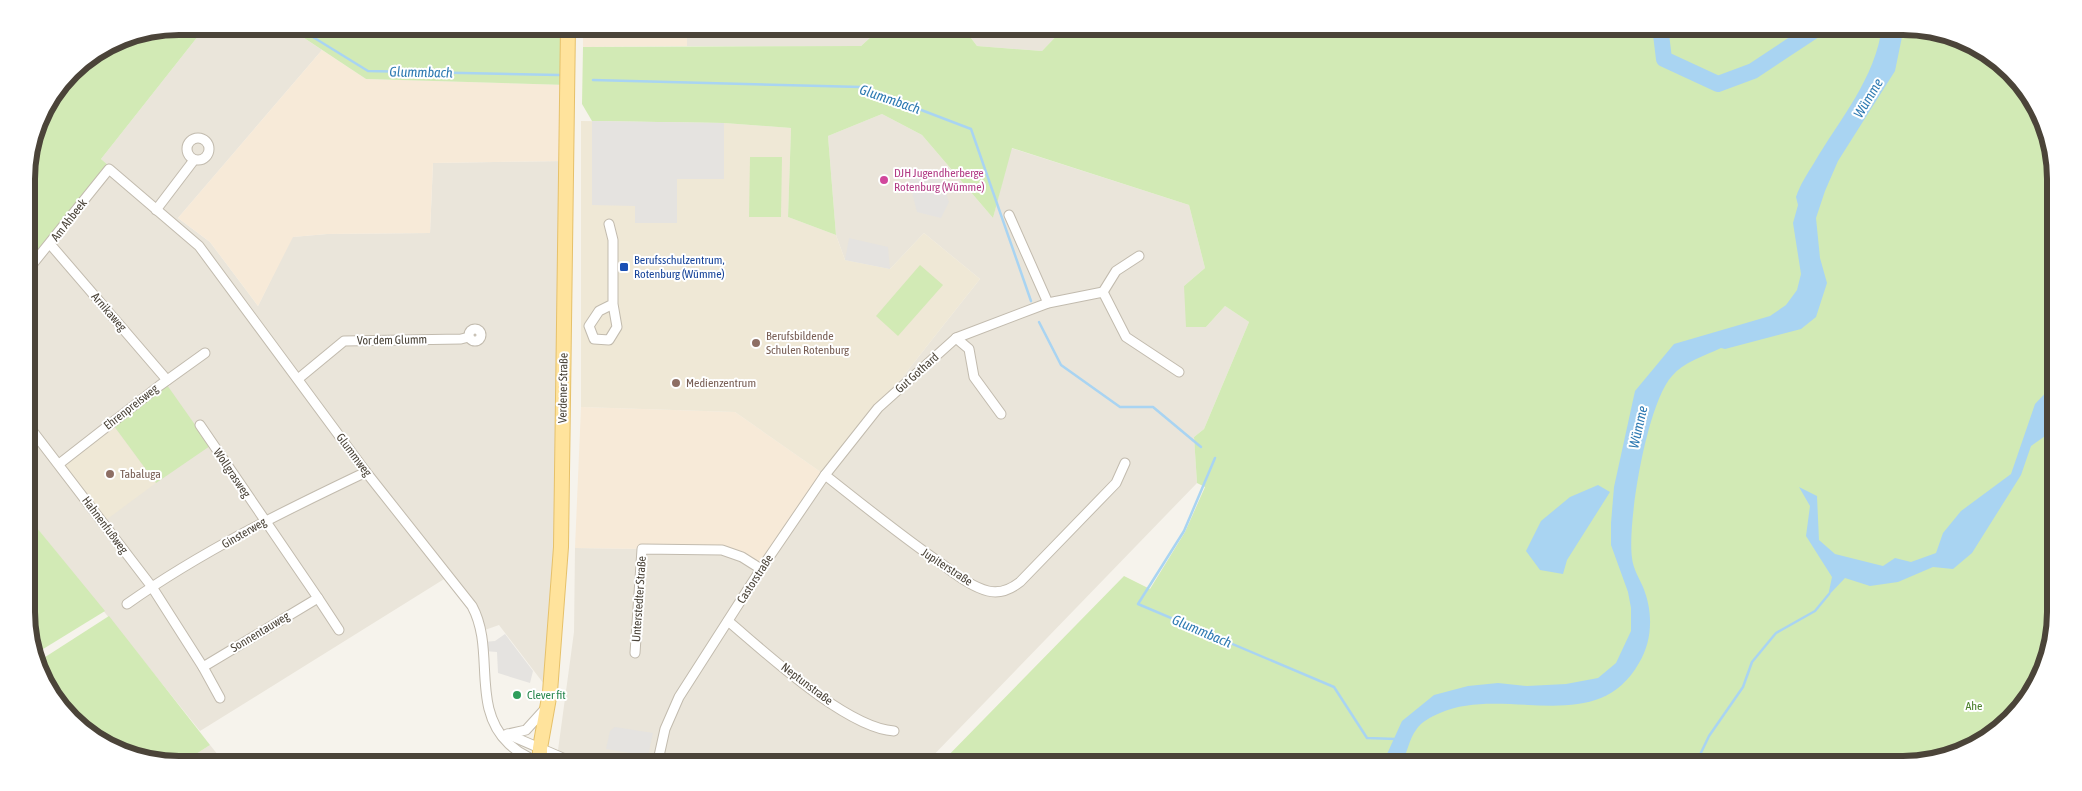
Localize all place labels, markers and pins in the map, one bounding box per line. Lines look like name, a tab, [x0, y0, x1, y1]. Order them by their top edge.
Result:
place label: DJH Jugendherberge Rotenburg (Wümme)	[894, 166, 985, 194]
marker: DJH Jugendherberge Rotenburg (Wümme)	[878, 174, 890, 186]
place label: Berufsschulzentrum, Rotenburg (Wümme)	[634, 253, 725, 281]
marker: Berufsschulzentrum, Rotenburg (Wümme)	[618, 261, 630, 273]
place label: Berufsbildende Schulen Rotenburg	[766, 329, 850, 357]
marker: Berufsbildende Schulen Rotenburg	[750, 337, 762, 349]
place label: Medienzentrum	[686, 376, 756, 390]
marker: Medienzentrum	[670, 377, 682, 389]
place label: Tabaluga	[120, 467, 161, 481]
marker: Tabaluga	[104, 468, 116, 480]
place label: Clever fit	[527, 688, 566, 702]
marker: Clever fit	[511, 689, 523, 701]

